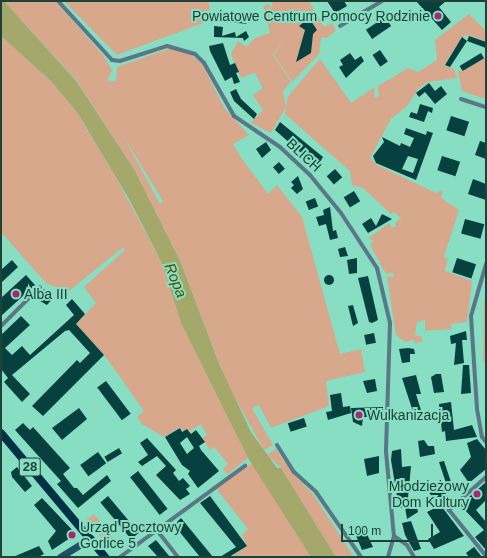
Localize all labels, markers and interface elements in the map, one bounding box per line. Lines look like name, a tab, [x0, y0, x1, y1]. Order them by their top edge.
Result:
place label: Powiatowe Centrum Pomocy Rodzinie	[192, 8, 430, 24]
marker: Powiatowe Centrum Pomocy Rodzinie	[433, 11, 443, 21]
street label: BLICH	[283, 135, 325, 175]
water label: Ropa	[161, 260, 191, 300]
place label: Alba III	[24, 286, 68, 302]
marker: Alba III	[11, 289, 21, 299]
place label: Wulkanizacja	[367, 407, 449, 423]
marker: Wulkanizacja	[354, 410, 364, 420]
road number: 28	[18, 456, 42, 478]
place label: Młodzieżowy Dom Kultury	[389, 478, 469, 510]
marker: Młodzieżowy Dom Kultury	[472, 489, 482, 499]
scale bar	[343, 516, 435, 542]
place label: Urząd Pocztowy Gorlice 5	[80, 519, 181, 552]
text: 100 m	[348, 524, 381, 538]
marker: Urząd Pocztowy Gorlice 5	[67, 530, 77, 540]

